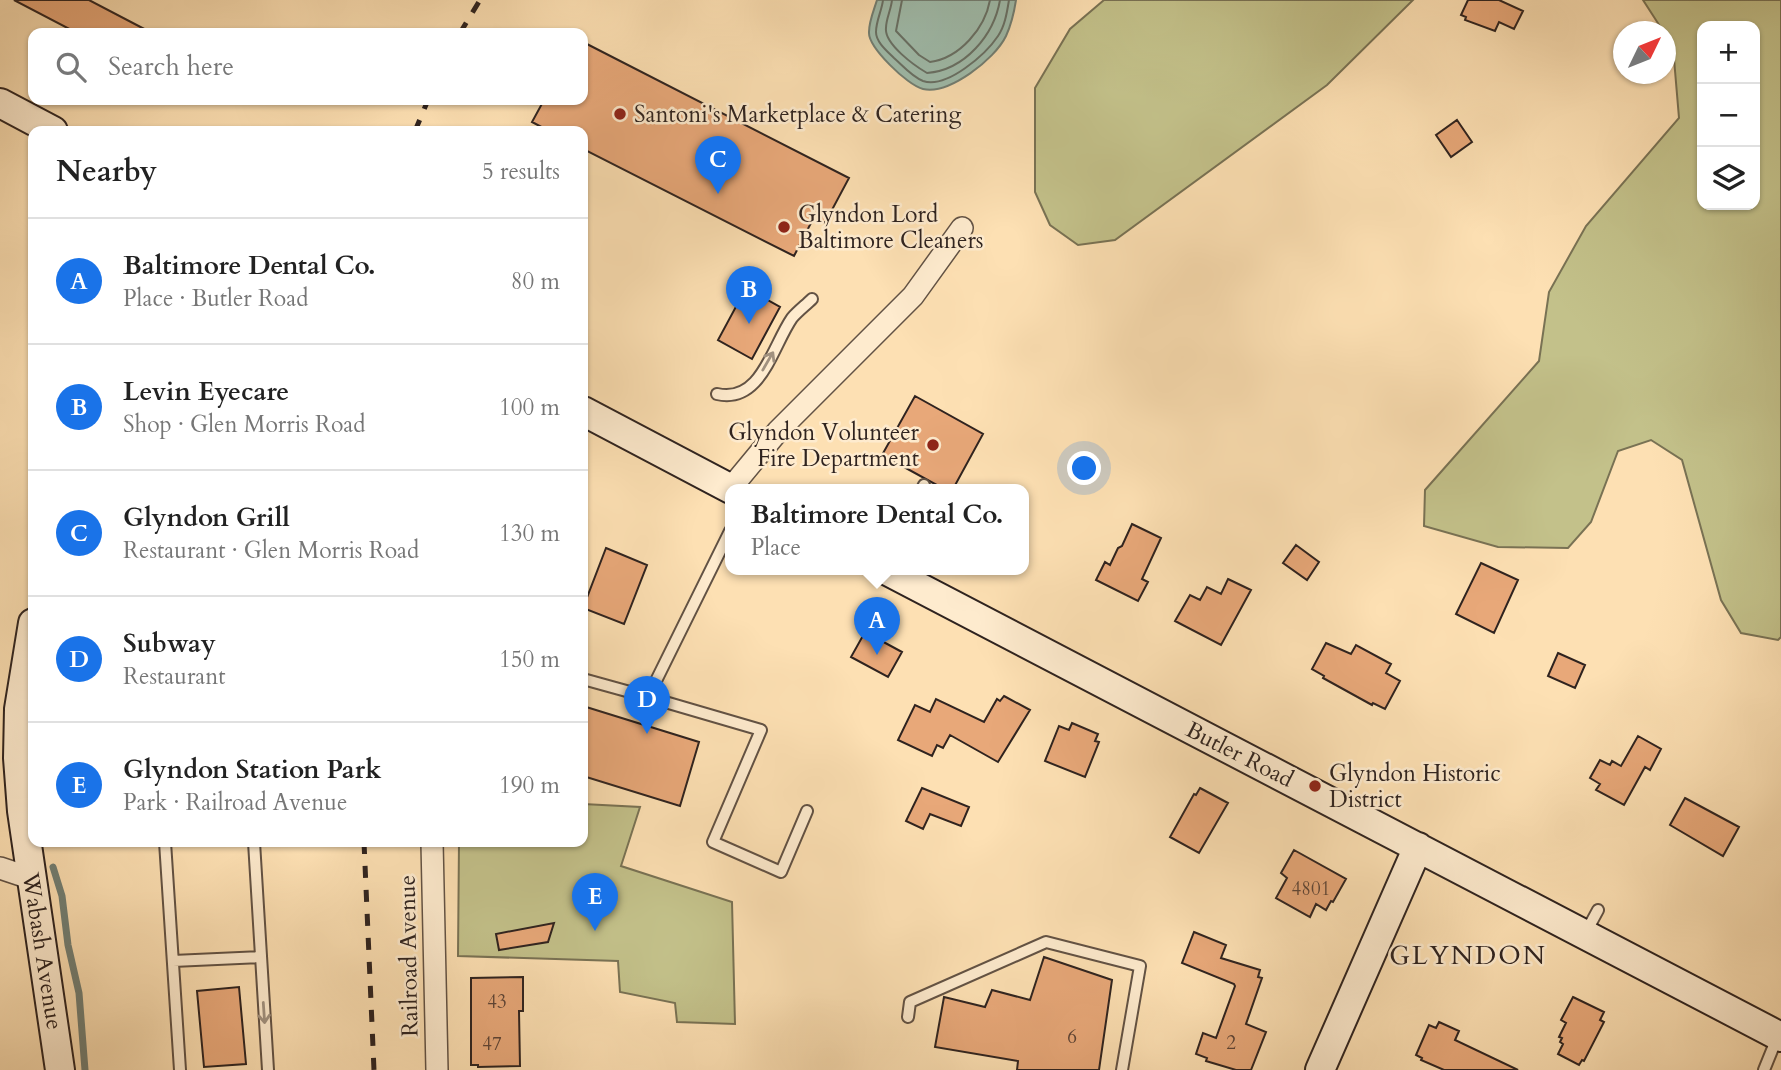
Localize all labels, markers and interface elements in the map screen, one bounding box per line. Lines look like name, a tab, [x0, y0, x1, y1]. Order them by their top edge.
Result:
north arrow	[1613, 21, 1676, 84]
map controls	[1697, 21, 1760, 210]
button: +	[1697, 21, 1760, 84]
search box	[28, 28, 588, 105]
icon: search	[52, 48, 90, 86]
text: Search here	[108, 49, 234, 84]
button: −	[1697, 84, 1760, 147]
place label: Santoni's Marketplace & Catering	[634, 99, 961, 130]
marker: Santoni's Marketplace & Catering	[612, 106, 628, 122]
pin: C	[695, 136, 741, 194]
button: layers	[1697, 147, 1760, 210]
text: Nearby	[56, 151, 157, 192]
text: 5 results	[482, 156, 560, 187]
place label: Glyndon Lord Baltimore Cleaners	[798, 199, 983, 256]
marker: Glyndon Lord Baltimore Cleaners	[776, 219, 792, 235]
text: Baltimore Dental Co.	[123, 248, 376, 283]
text: A	[70, 266, 88, 297]
text: 80 m	[511, 266, 560, 297]
pin: B	[726, 266, 772, 324]
text: Place · Butler Road	[123, 283, 308, 314]
one-way arrow	[761, 351, 775, 371]
text: Levin Eyecare	[123, 374, 289, 409]
text: B	[71, 392, 87, 423]
text: 100 m	[499, 392, 560, 423]
text: Shop · Glen Morris Road	[123, 409, 366, 440]
place label: Glyndon Volunteer Fire Department	[728, 417, 920, 474]
marker: Glyndon Volunteer Fire Department	[925, 437, 941, 453]
your location	[1067, 451, 1101, 485]
popup	[725, 484, 1029, 575]
text: Baltimore Dental Co.	[751, 497, 1003, 532]
text: Glyndon Grill	[123, 500, 290, 535]
text: C	[70, 518, 88, 549]
text: 130 m	[499, 518, 560, 549]
text: Place	[751, 532, 801, 563]
text: Restaurant · Glen Morris Road	[123, 535, 419, 566]
pin: A	[854, 597, 900, 655]
text: Subway	[123, 626, 216, 661]
text: D	[69, 644, 89, 675]
text: 150 m	[499, 644, 560, 675]
text: Restaurant	[123, 661, 226, 692]
pin: D	[624, 676, 670, 734]
street label: Butler Road	[1181, 714, 1300, 795]
text: Glyndon Station Park	[123, 752, 381, 787]
place label: Glyndon Historic District	[1329, 758, 1501, 815]
text: E	[72, 770, 86, 801]
text: 190 m	[499, 770, 560, 801]
marker: Glyndon Historic District	[1307, 778, 1323, 794]
text: Park · Railroad Avenue	[123, 787, 347, 818]
street label: Wabash Avenue	[15, 869, 70, 1032]
pin: E	[572, 873, 618, 931]
street label: Railroad Avenue	[392, 875, 425, 1037]
house number: 4801	[1292, 876, 1330, 902]
district label: GLYNDON	[1389, 938, 1547, 973]
house number: 43	[487, 989, 507, 1015]
one-way arrow	[258, 1002, 271, 1024]
house number: 6	[1067, 1024, 1077, 1050]
house number: 2	[1226, 1030, 1236, 1056]
house number: 47	[482, 1031, 502, 1057]

